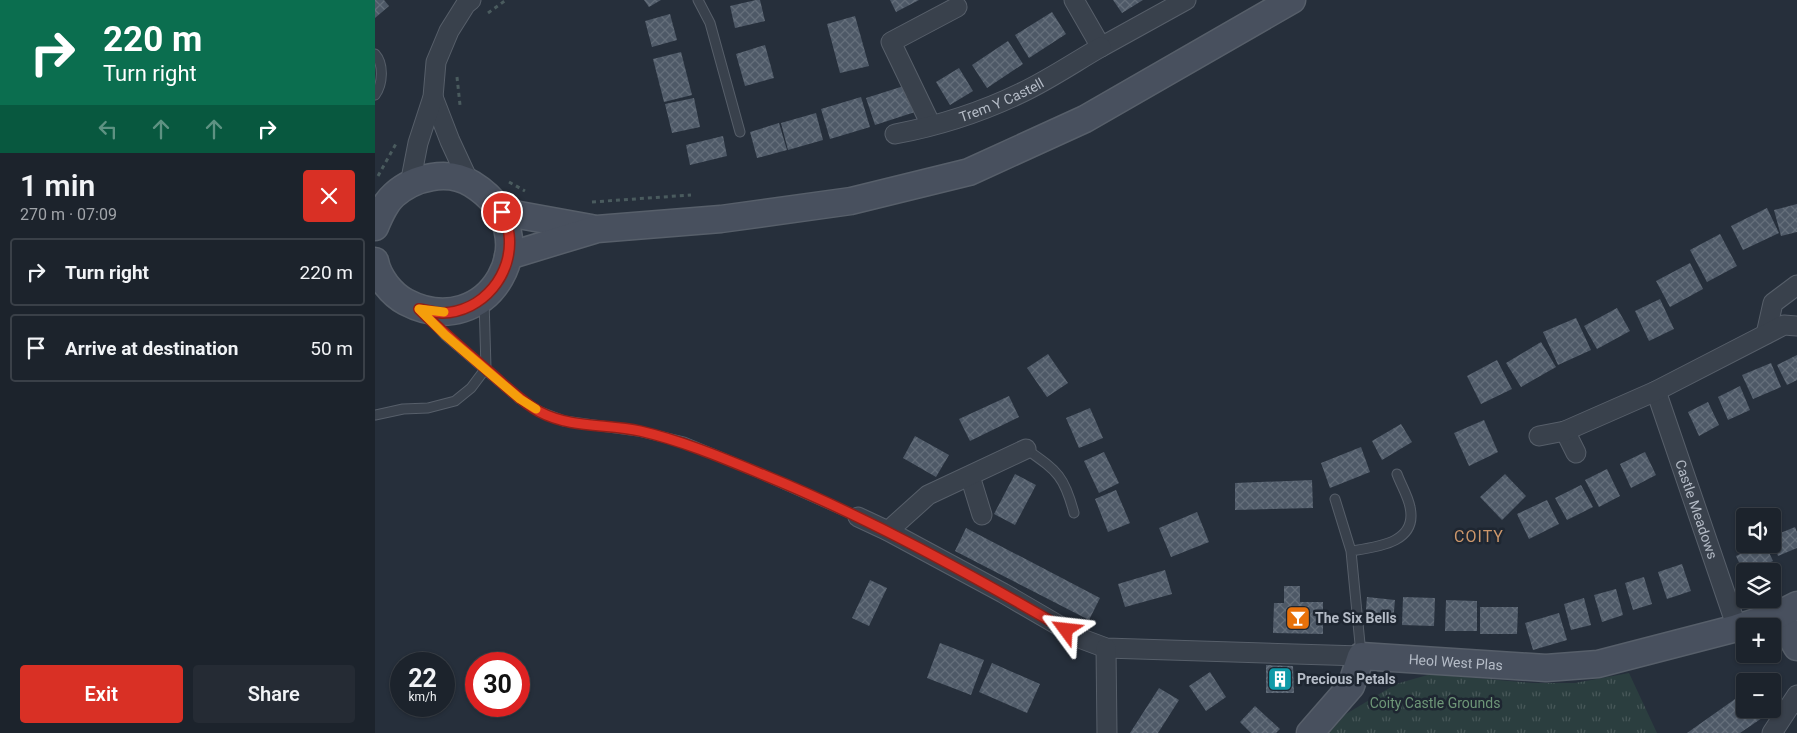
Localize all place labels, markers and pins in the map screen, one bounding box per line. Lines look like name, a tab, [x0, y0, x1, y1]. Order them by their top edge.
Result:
pin	[481, 191, 523, 233]
bar icon: The Six Bells	[1285, 605, 1311, 631]
place label: The Six Bells	[1315, 610, 1397, 626]
building icon: Precious Petals	[1267, 666, 1293, 692]
place label: Precious Petals	[1297, 671, 1396, 687]

